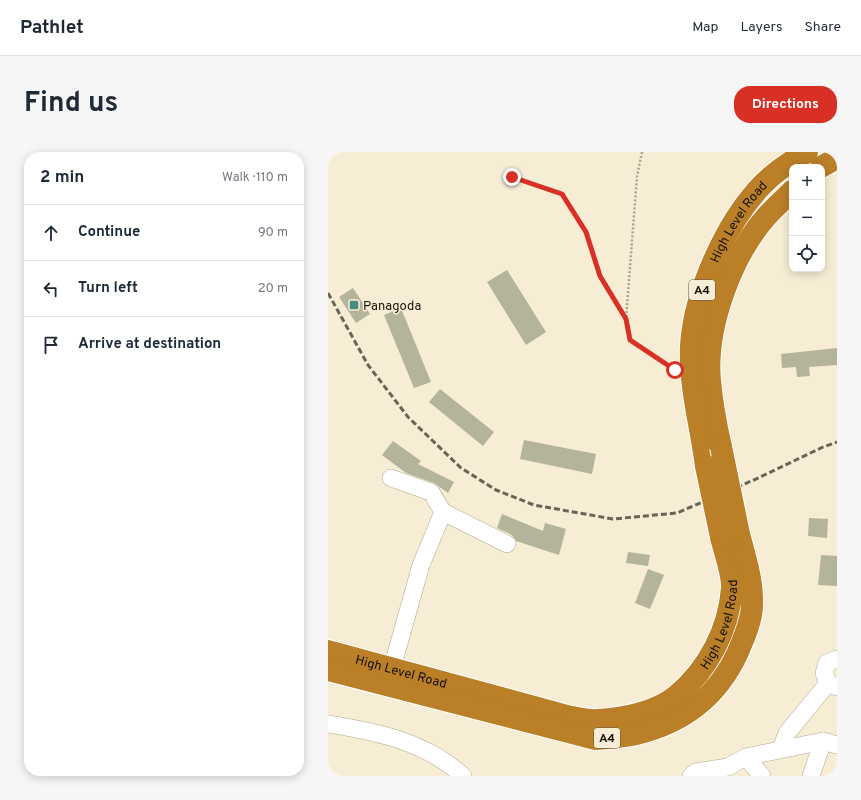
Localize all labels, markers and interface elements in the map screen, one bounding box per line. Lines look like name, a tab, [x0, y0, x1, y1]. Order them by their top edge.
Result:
text: Pathlet	[20, 16, 84, 40]
text: Map	[692, 19, 718, 36]
text: Layers	[740, 19, 782, 36]
text: Share	[804, 19, 841, 36]
text: Find us	[24, 86, 118, 122]
button: Directions	[734, 86, 837, 123]
map controls	[789, 164, 825, 272]
button: +	[789, 164, 825, 200]
text: 2 min	[40, 167, 84, 189]
route end	[503, 168, 521, 186]
text: Walk · 110 m	[222, 170, 288, 186]
street label: High Level Road	[708, 179, 771, 266]
button: −	[789, 200, 825, 236]
icon: ahead	[40, 222, 62, 244]
text: Continue	[78, 223, 140, 242]
text: 90 m	[258, 225, 288, 241]
button: locate	[789, 236, 825, 272]
icon: left	[40, 278, 62, 300]
text: Turn left	[78, 279, 138, 298]
road number: A4	[689, 280, 715, 300]
text: 20 m	[258, 281, 288, 297]
marker: Panagoda	[348, 299, 360, 311]
place label: Panagoda	[363, 299, 421, 315]
icon: arrive	[40, 334, 62, 356]
text: Arrive at destination	[78, 335, 221, 354]
route start	[666, 361, 684, 379]
street label: High Level Road	[698, 579, 742, 673]
street label: High Level Road	[353, 653, 448, 693]
road number: A4	[594, 728, 620, 748]

